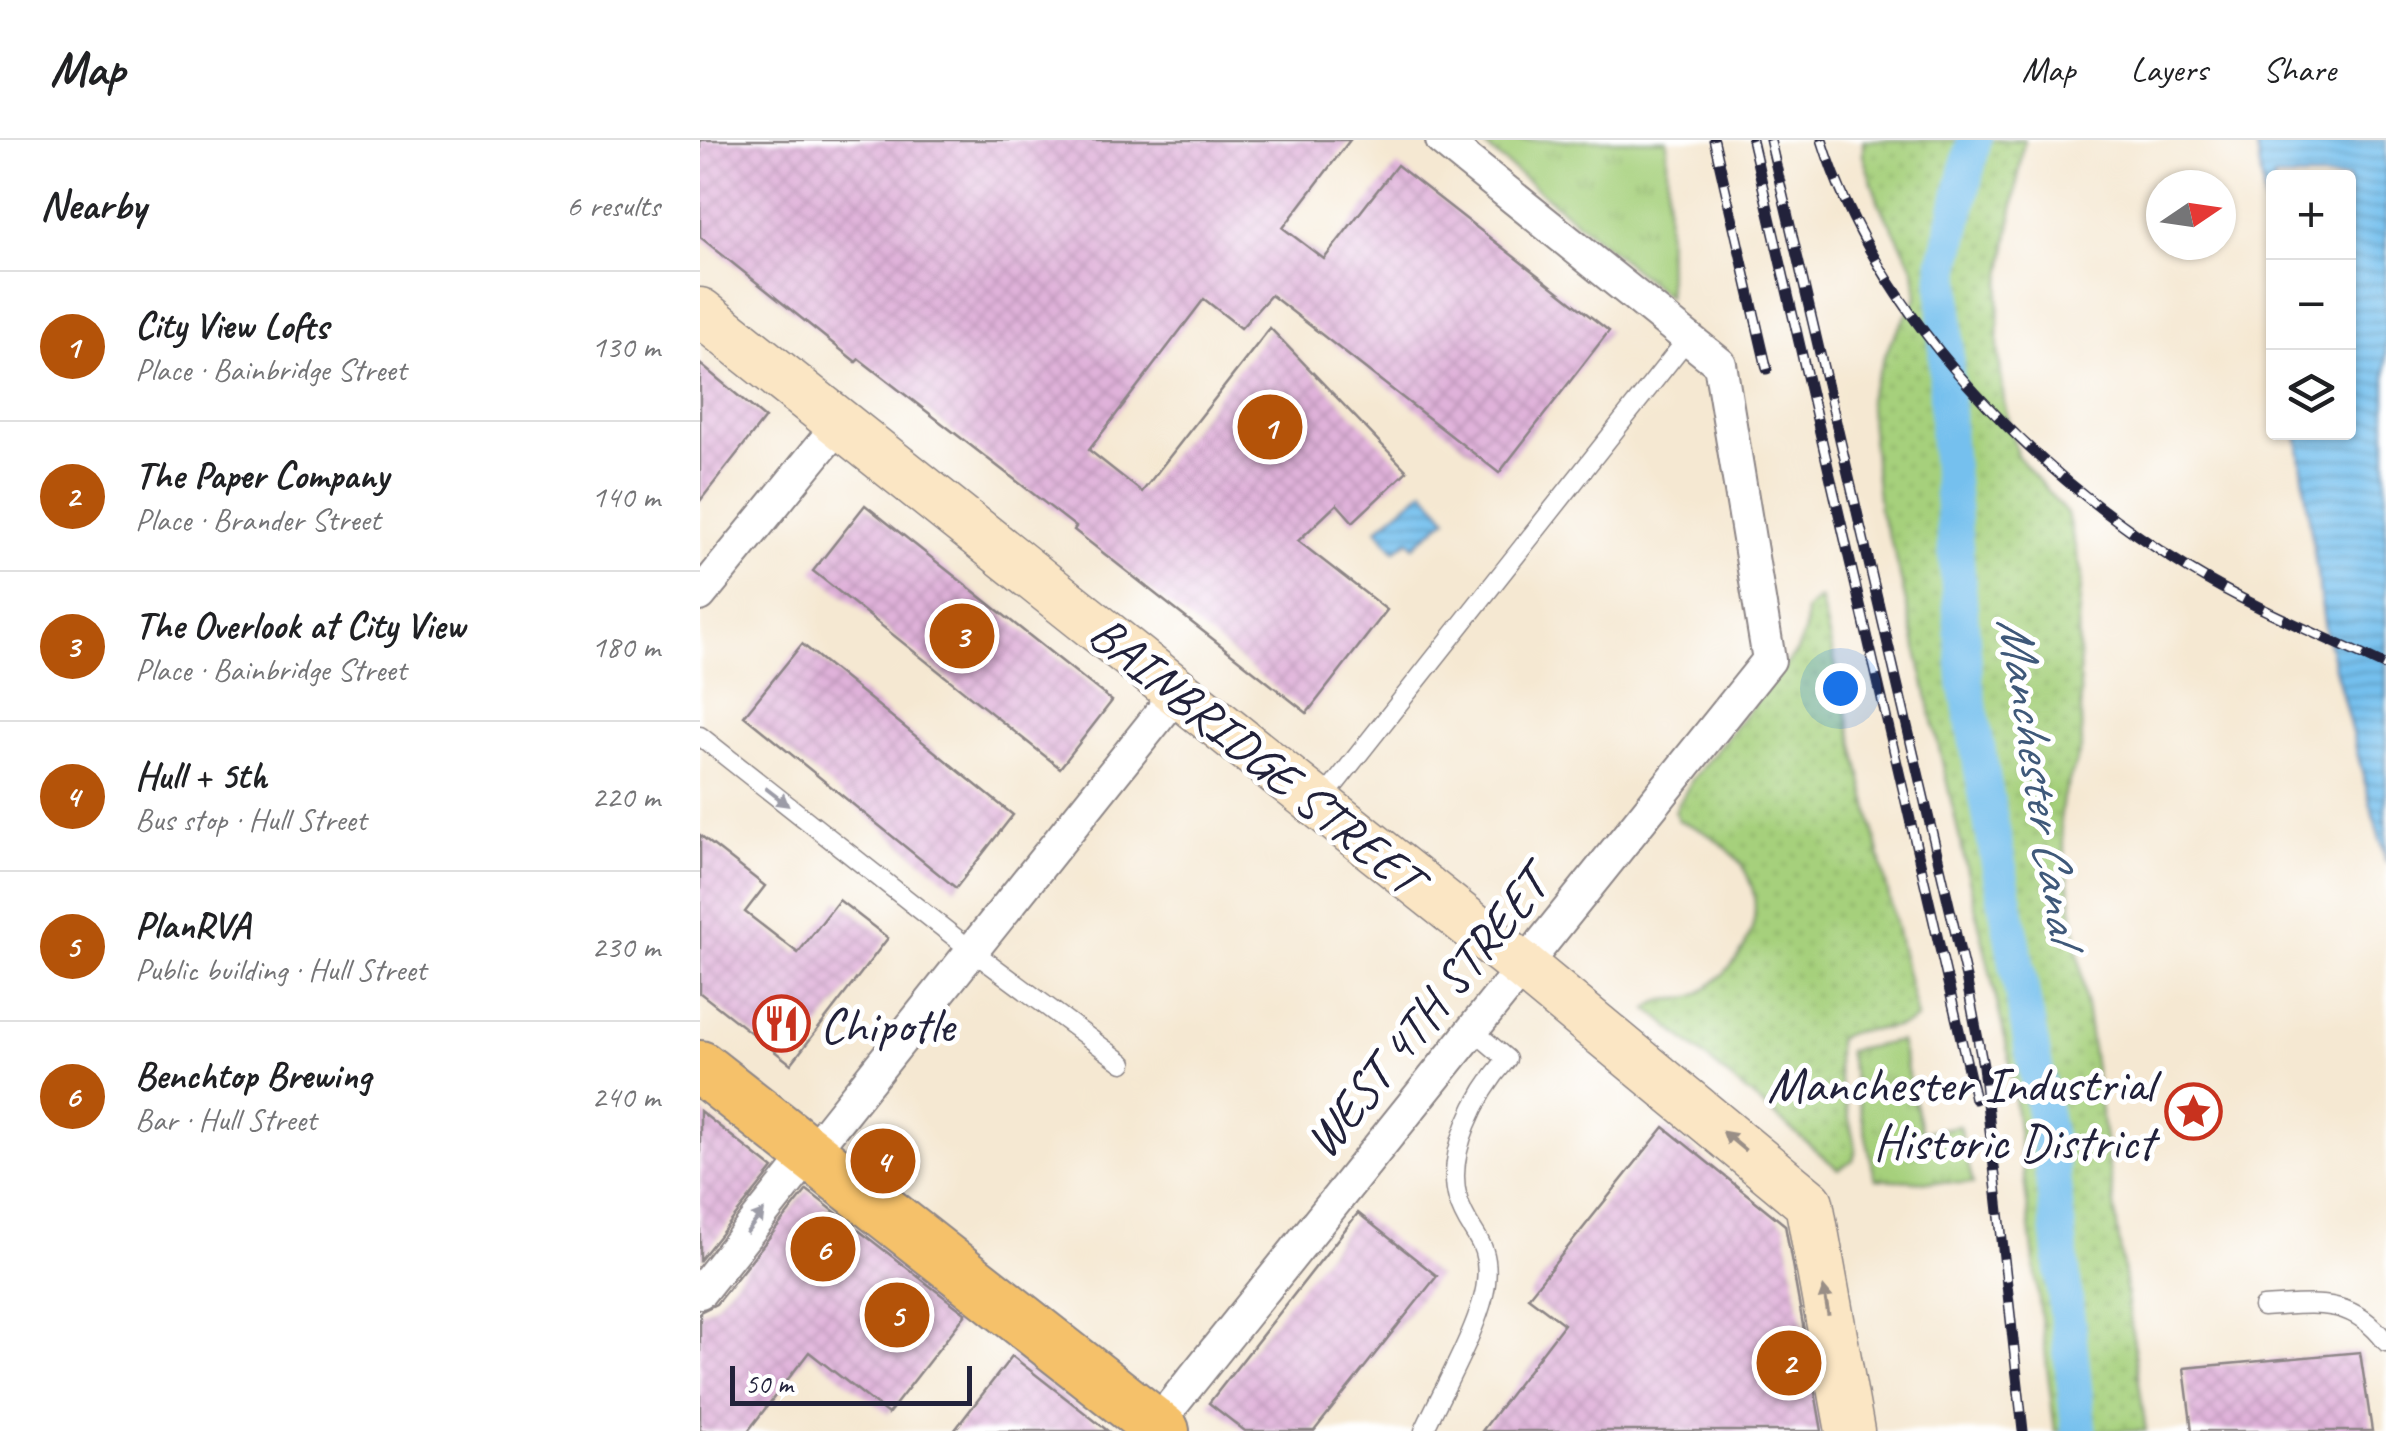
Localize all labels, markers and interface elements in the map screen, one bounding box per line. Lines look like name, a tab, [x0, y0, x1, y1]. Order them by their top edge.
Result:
text: Map	[50, 39, 125, 99]
text: Map	[2022, 47, 2075, 92]
text: Layers	[2130, 47, 2208, 92]
text: Share	[2263, 47, 2336, 92]
north arrow	[2146, 170, 2236, 260]
map controls	[2266, 170, 2356, 440]
button: +	[2266, 170, 2356, 260]
text: Nearby	[40, 179, 146, 232]
text: 6 results	[566, 185, 660, 226]
button: −	[2266, 260, 2356, 350]
text: City View Lofts	[135, 302, 328, 349]
text: 1	[65, 326, 80, 367]
text: 130 m	[591, 326, 660, 367]
text: Place · Bainbridge Street	[135, 349, 406, 390]
button: layers	[2266, 350, 2356, 440]
pin: 1	[1238, 390, 1302, 464]
text: The Paper Company	[135, 452, 389, 499]
text: 2	[65, 476, 80, 517]
text: 140 m	[591, 476, 660, 517]
text: Place · Brander Street	[135, 499, 380, 540]
pin: 3	[930, 598, 994, 674]
text: The Overlook at City View	[135, 602, 465, 649]
street label: BAINBRIDGE STREET	[1077, 602, 1443, 915]
water label: Manchester Canal	[1982, 612, 2101, 960]
text: 3	[65, 626, 80, 667]
text: 180 m	[591, 626, 660, 667]
text: Place · Bainbridge Street	[135, 649, 406, 690]
your location	[1815, 663, 1866, 714]
text: Hull + 5th	[135, 752, 267, 799]
text: 4	[65, 776, 80, 817]
text: 220 m	[591, 776, 660, 817]
one-way arrow	[763, 786, 789, 807]
text: Bus stop · Hull Street	[135, 799, 366, 840]
street label: WEST 4TH STREET	[1290, 846, 1570, 1170]
text: PlanRVA	[135, 902, 250, 949]
text: 5	[66, 926, 79, 967]
text: 230 m	[591, 926, 660, 967]
text: Public building · Hull Street	[135, 949, 426, 990]
restaurant icon: Chipotle	[751, 994, 811, 1054]
place label: Chipotle	[820, 994, 957, 1057]
text: Benchtop Brewing	[135, 1052, 371, 1099]
place label: Manchester Industrial Historic District	[1767, 1053, 2163, 1174]
text: 6	[65, 1076, 80, 1117]
text: 240 m	[591, 1076, 660, 1117]
place icon: Manchester Industrial Historic District	[2163, 1082, 2223, 1142]
text: Bar · Hull Street	[135, 1099, 316, 1140]
pin: 4	[850, 1124, 916, 1198]
one-way arrow	[1721, 1131, 1746, 1152]
one-way arrow	[744, 1209, 765, 1235]
pin: 6	[790, 1212, 856, 1286]
pin: 5	[864, 1278, 930, 1352]
one-way arrow	[1818, 1284, 1833, 1316]
pin: 2	[1756, 1326, 1822, 1400]
scale bar	[730, 1361, 972, 1406]
text: 50 m	[745, 1366, 793, 1401]

